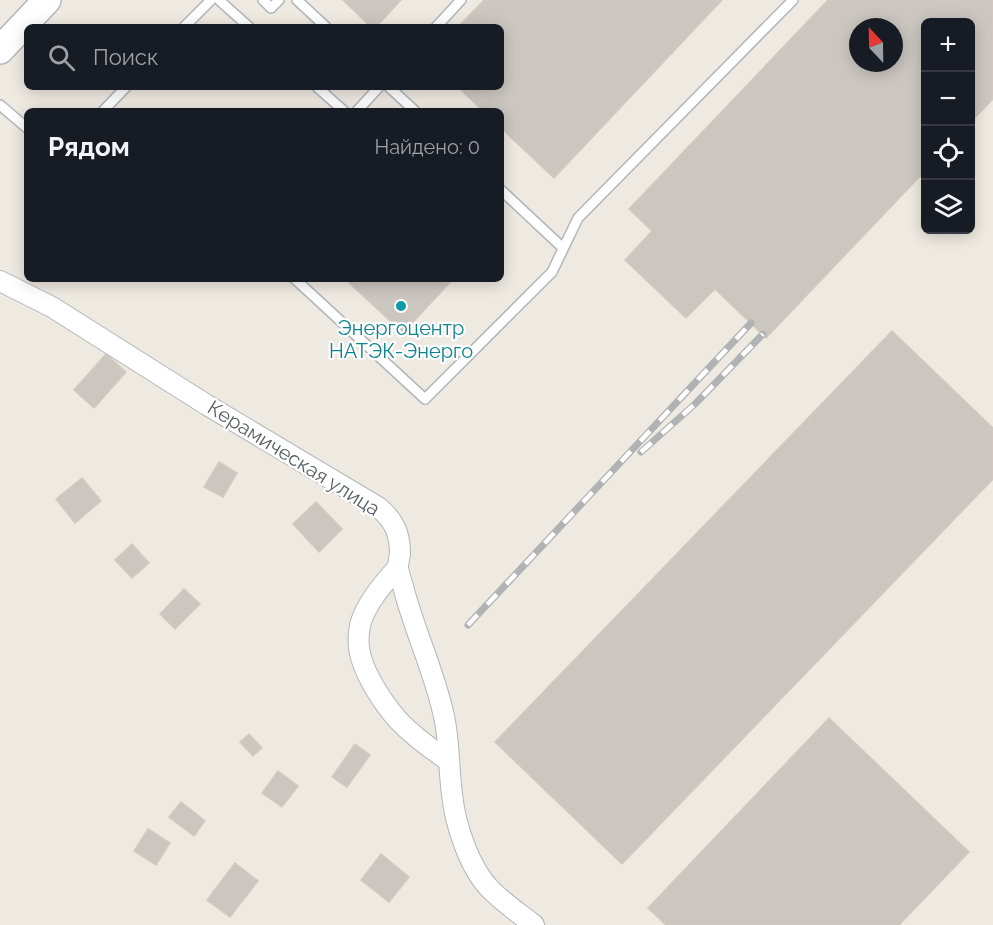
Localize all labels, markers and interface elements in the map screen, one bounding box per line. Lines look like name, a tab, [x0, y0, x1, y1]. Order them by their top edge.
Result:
north arrow	[849, 18, 903, 72]
map controls	[921, 18, 975, 234]
button: +	[921, 18, 975, 72]
search box	[24, 24, 504, 90]
icon: search	[45, 41, 78, 74]
text: Поиск	[93, 44, 158, 70]
button: −	[921, 72, 975, 126]
button: locate	[921, 126, 975, 180]
text: Рядом	[48, 132, 130, 162]
text: Найдено: 0	[375, 135, 480, 159]
button: layers	[921, 180, 975, 234]
marker: Энергоцентр НАТЭК-Энерго	[394, 299, 408, 313]
place label: Энергоцентр НАТЭК-Энерго	[329, 316, 473, 363]
street label: Керамическая улица	[203, 395, 385, 521]

